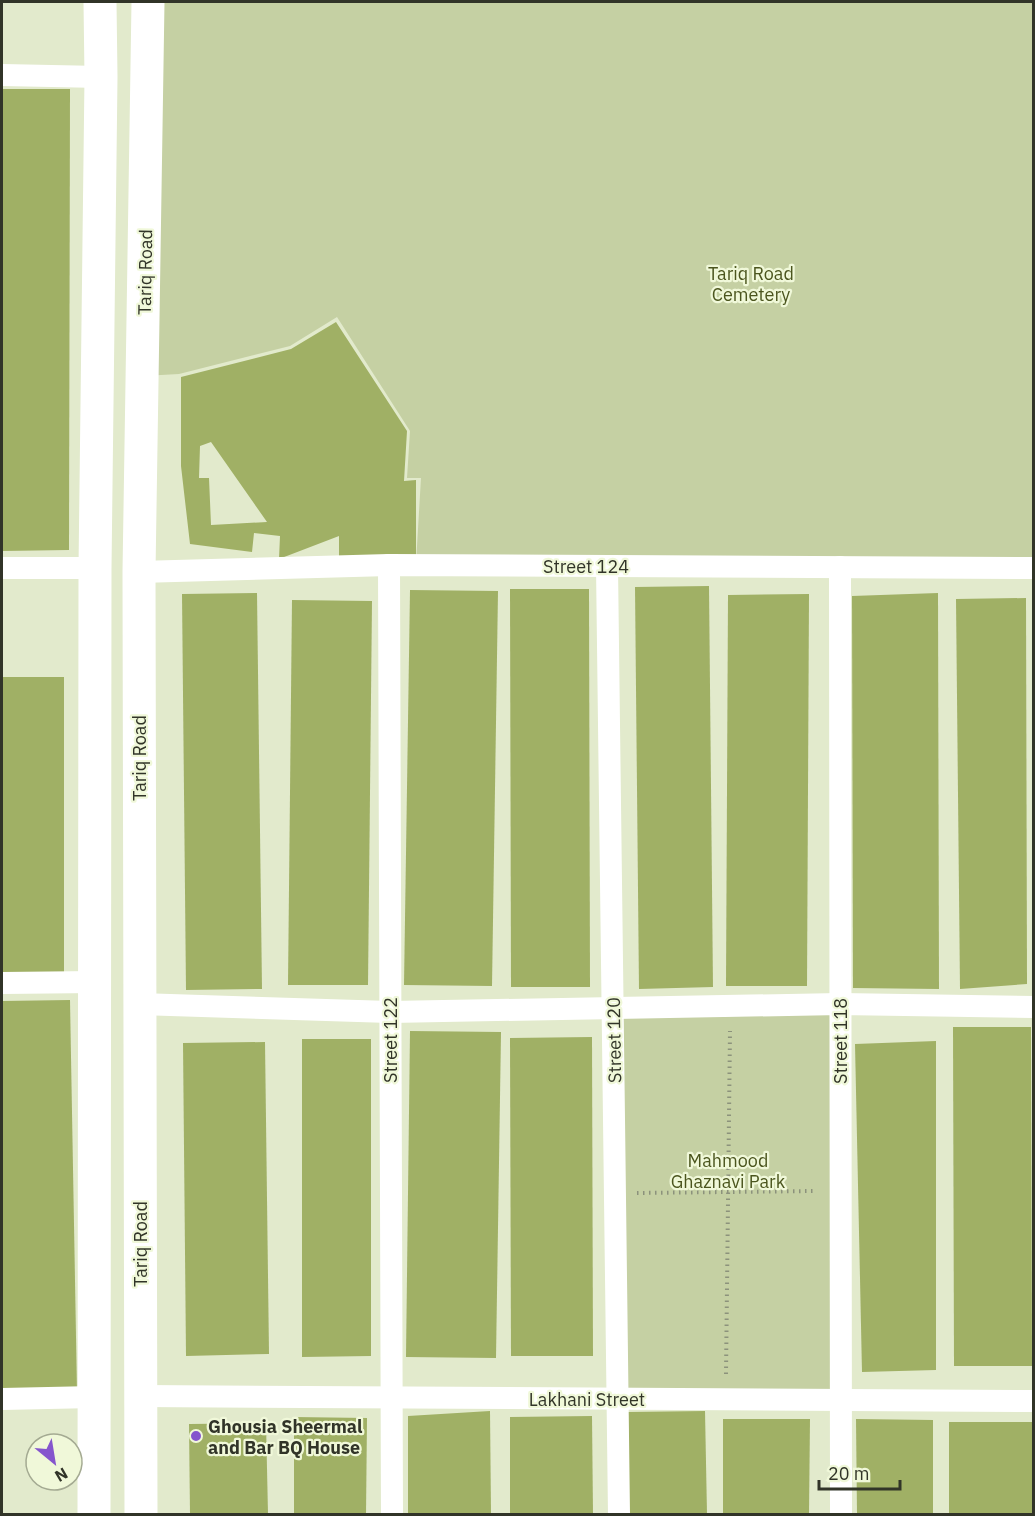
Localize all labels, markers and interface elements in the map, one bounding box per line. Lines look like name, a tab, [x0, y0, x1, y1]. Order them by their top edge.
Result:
street label: Tariq Road	[133, 229, 157, 315]
park label: Tariq Road Cemetery	[708, 262, 794, 306]
street label: Street 124	[543, 555, 629, 578]
street label: Tariq Road	[128, 715, 151, 801]
street label: Street 122	[379, 997, 402, 1083]
street label: Street 120	[602, 997, 626, 1083]
street label: Street 118	[829, 998, 852, 1084]
park label: Mahmood Ghaznavi Park	[671, 1149, 786, 1193]
street label: Tariq Road	[129, 1201, 152, 1287]
street label: Lakhani Street	[529, 1388, 645, 1411]
place label: Ghousia Sheermal and Bar BQ House	[208, 1415, 363, 1459]
marker: Ghousia Sheermal and Bar BQ House	[189, 1429, 203, 1443]
north arrow	[24, 1432, 84, 1492]
scale bar	[819, 1453, 900, 1491]
text: 20 m	[828, 1462, 870, 1485]
text: N	[51, 1463, 72, 1487]

